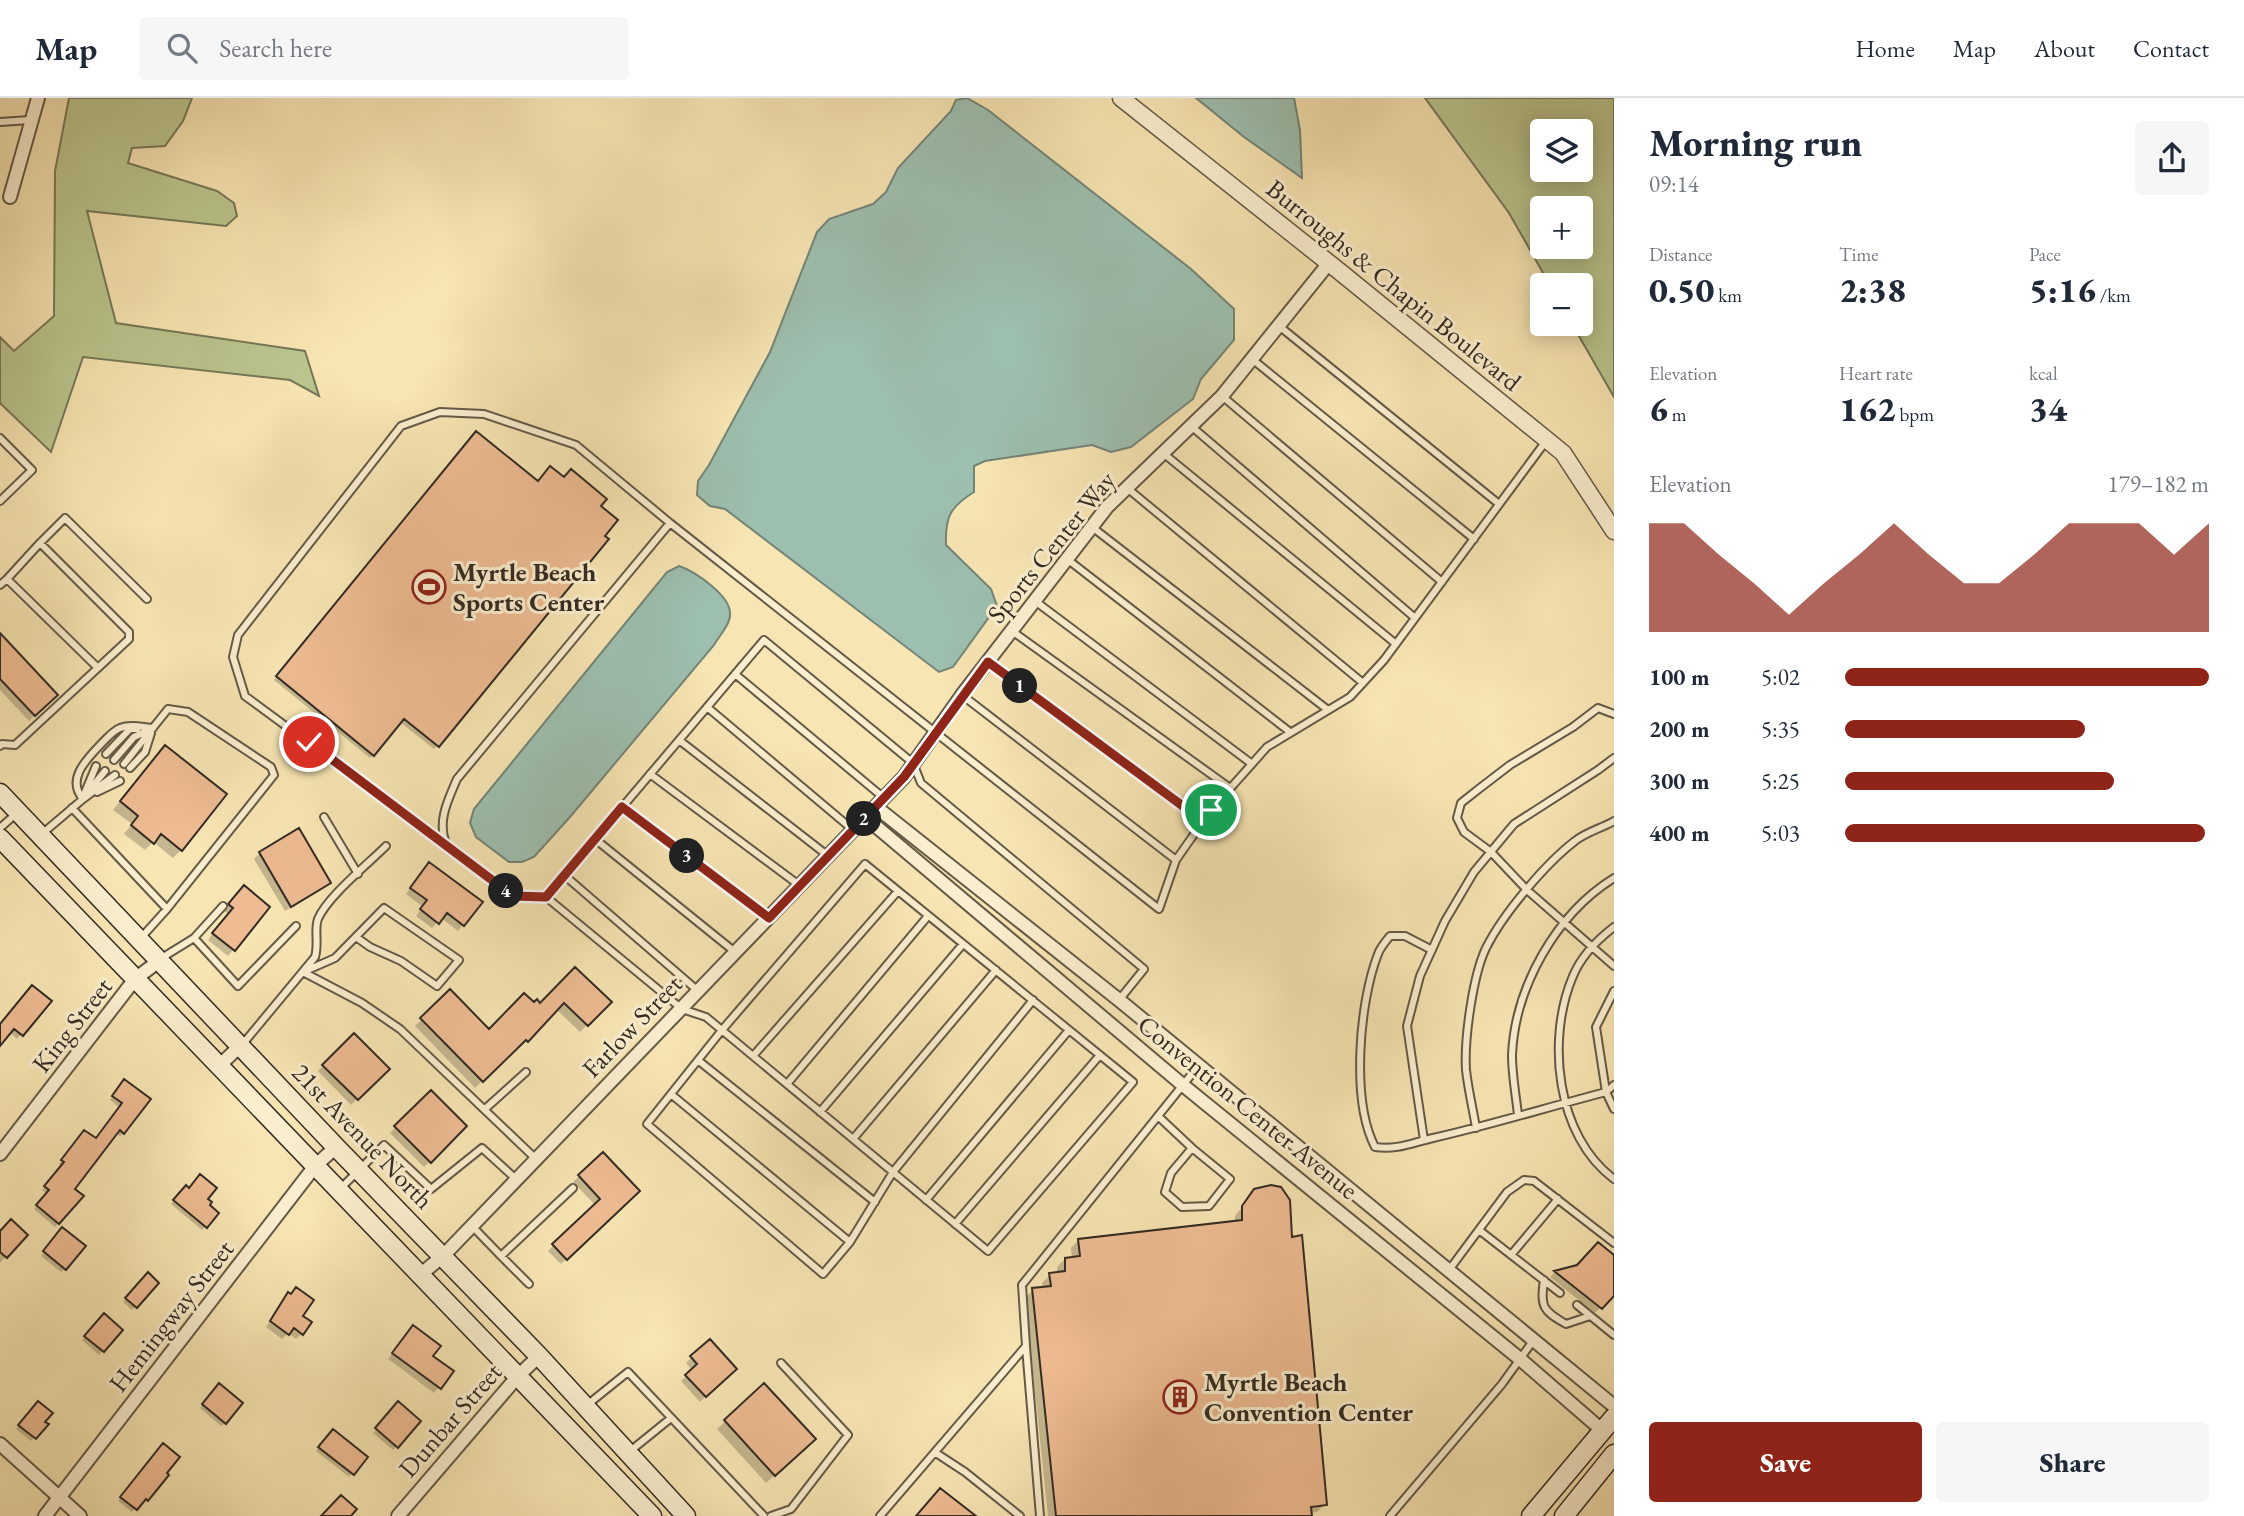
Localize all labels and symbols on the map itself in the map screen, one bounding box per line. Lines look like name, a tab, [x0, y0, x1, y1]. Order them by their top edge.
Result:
street label: Burroughs & Chapin Boulevard	[1260, 172, 1529, 399]
street label: Sports Center Way	[979, 464, 1123, 630]
place label: Myrtle Beach Sports Center	[453, 555, 604, 619]
sports icon: Myrtle Beach Sports Center	[410, 568, 448, 606]
pin: 1	[1002, 668, 1038, 704]
pin	[279, 712, 339, 772]
pin	[1181, 780, 1241, 840]
pin: 2	[846, 802, 882, 836]
pin: 3	[670, 838, 704, 874]
pin: 4	[489, 874, 524, 908]
street label: Farlow Street	[574, 967, 690, 1085]
street label: King Street	[24, 971, 120, 1079]
street label: Convention Center Avenue	[1131, 1007, 1365, 1207]
street label: 21st Avenue North	[285, 1056, 441, 1216]
street label: Hemingway Street	[101, 1233, 241, 1399]
street label: Dunbar Street	[391, 1356, 509, 1484]
place label: Myrtle Beach Convention Center	[1204, 1365, 1413, 1429]
building icon: Myrtle Beach Convention Center	[1161, 1378, 1199, 1416]

